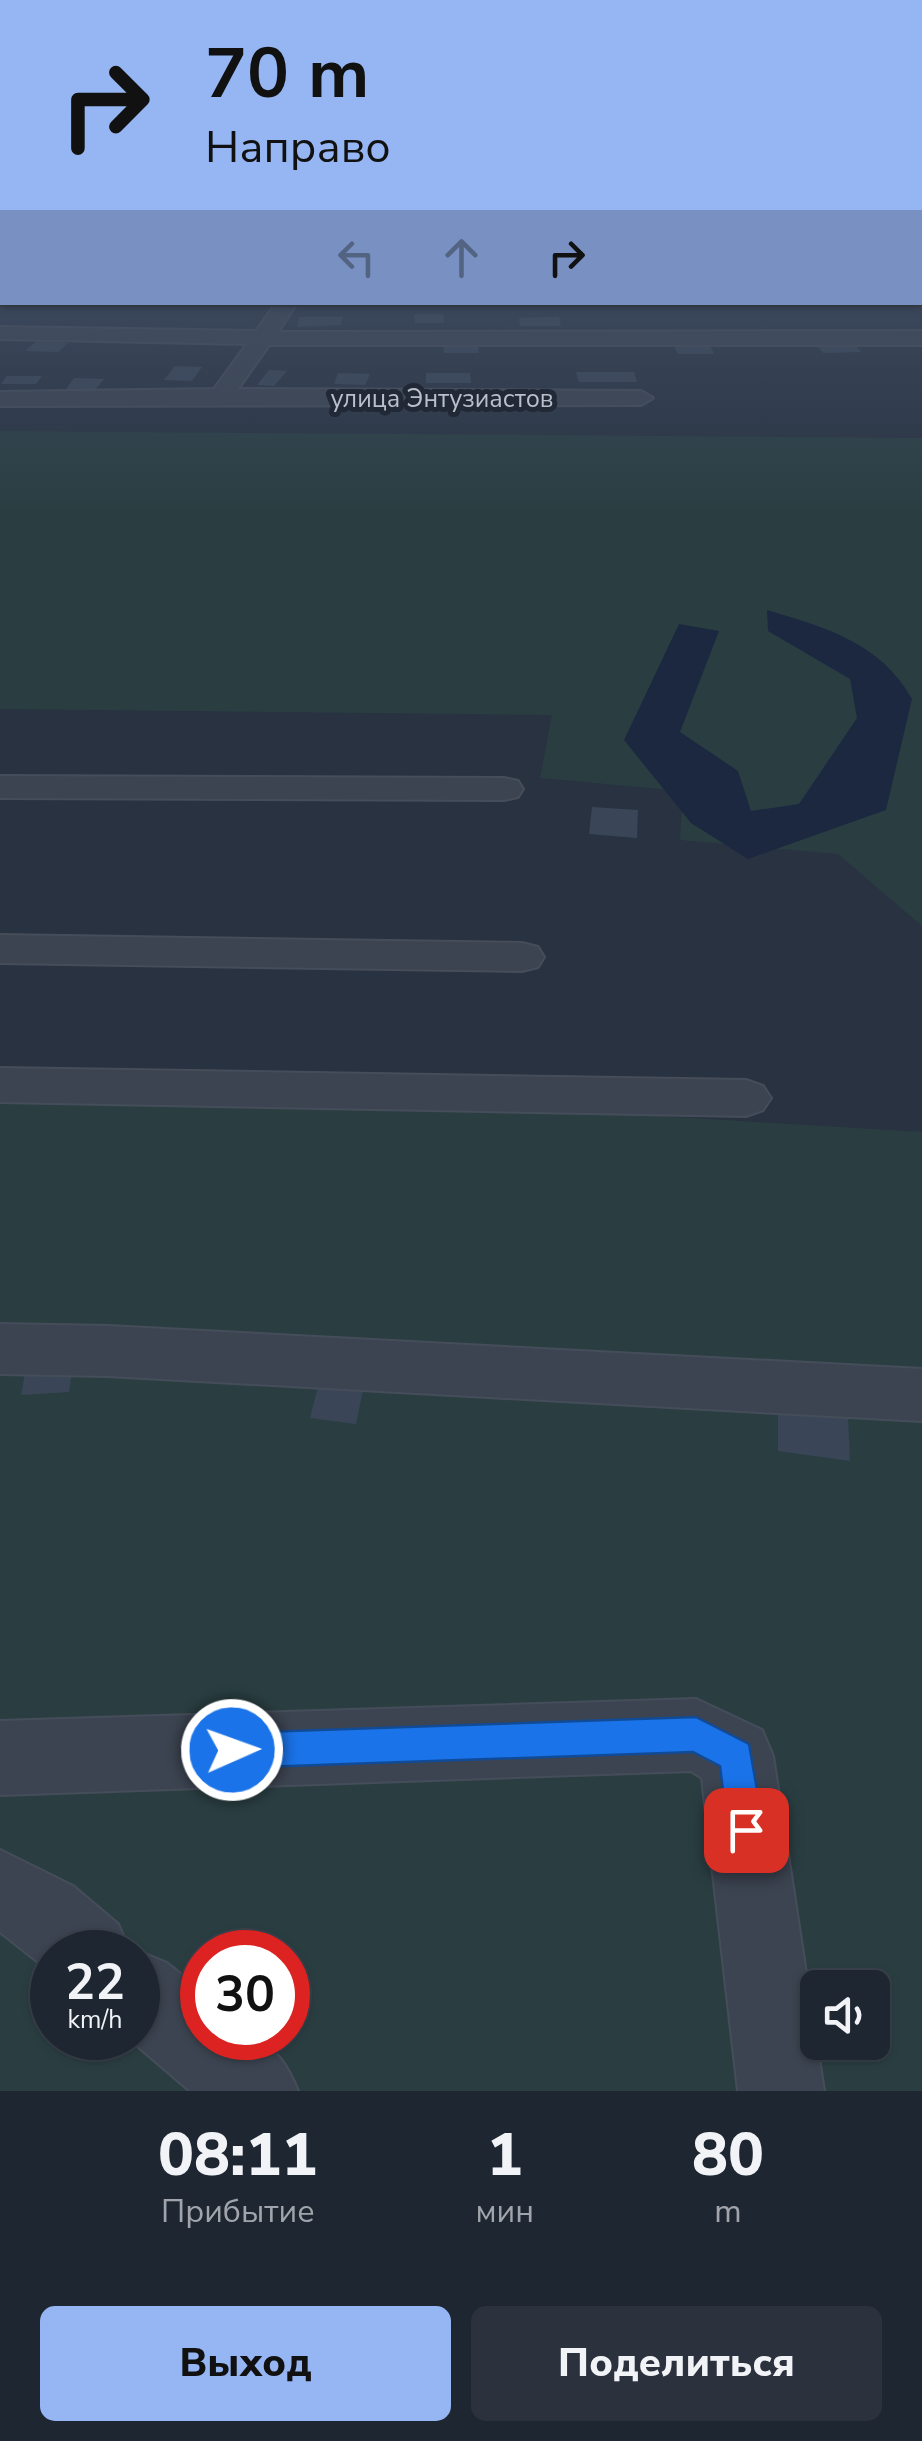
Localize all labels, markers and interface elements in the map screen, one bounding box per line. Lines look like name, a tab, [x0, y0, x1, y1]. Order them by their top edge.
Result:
text: 70 m	[205, 26, 369, 122]
icon: right	[40, 40, 170, 170]
text: Направо	[205, 117, 391, 178]
icon: left	[329, 230, 384, 285]
icon: ahead	[434, 230, 489, 285]
icon: right	[539, 230, 594, 285]
street label: улица Энтузиастов	[330, 382, 554, 416]
position arrow	[180, 1698, 284, 1802]
pin	[704, 1788, 789, 1873]
icon: arrive	[719, 1803, 774, 1858]
speed limit sign: 30	[180, 1930, 310, 2060]
text: 22	[65, 1948, 125, 2017]
map controls	[800, 1970, 890, 2060]
button: sound	[800, 1970, 890, 2060]
text: km/h	[67, 2003, 123, 2037]
text: 08:11	[158, 2114, 318, 2196]
text: 1	[487, 2114, 523, 2196]
text: 80	[692, 2114, 764, 2196]
text: Прибытие	[161, 2190, 315, 2233]
text: мин	[476, 2190, 534, 2233]
text: m	[714, 2190, 742, 2233]
button: Выход	[40, 2306, 451, 2421]
button: Поделиться	[471, 2306, 882, 2421]

